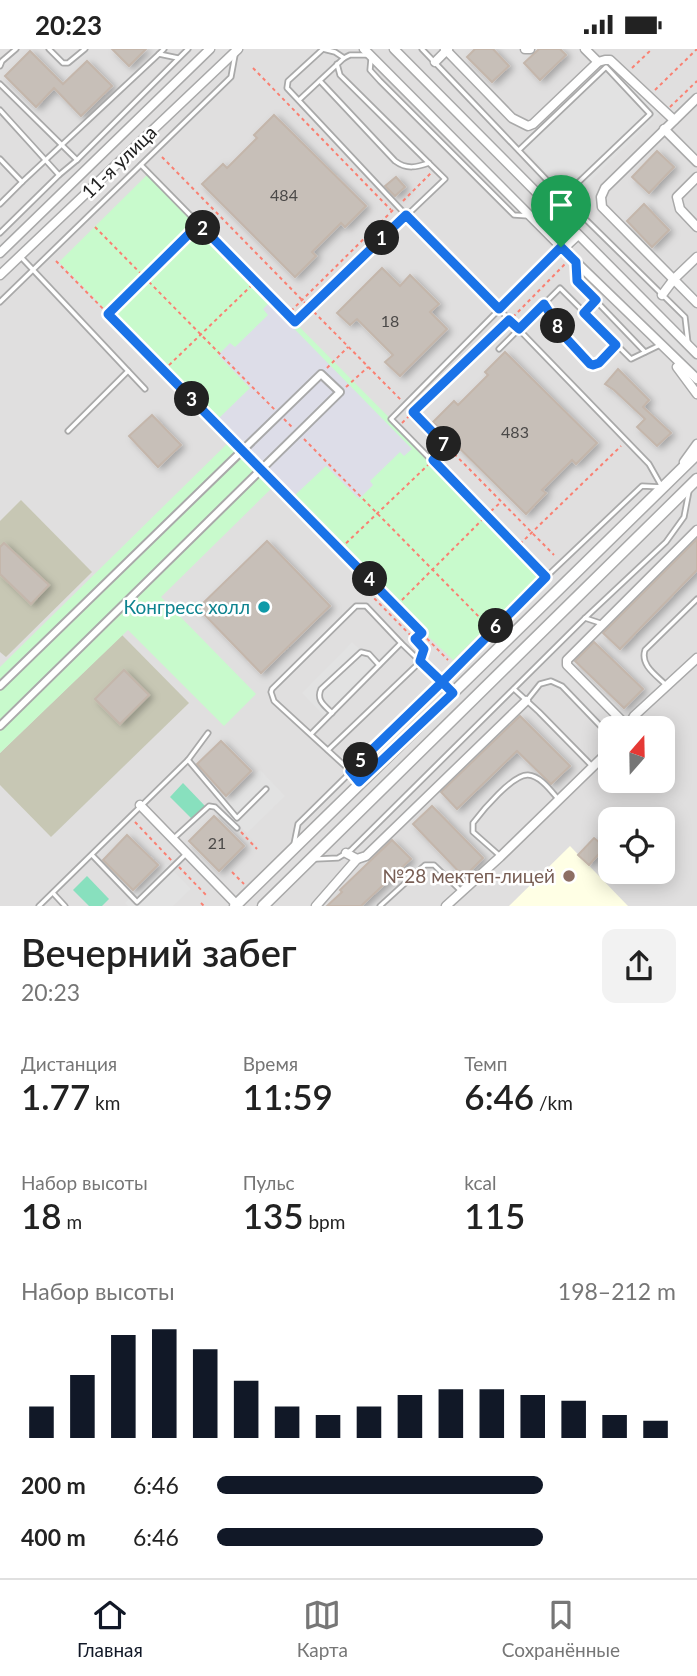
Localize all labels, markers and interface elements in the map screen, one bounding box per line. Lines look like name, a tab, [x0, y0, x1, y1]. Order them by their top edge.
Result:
text: 20:23	[35, 9, 102, 41]
street label: 11-я улица	[76, 120, 161, 203]
pin	[531, 175, 591, 247]
house number: 484	[270, 185, 298, 204]
icon: arrive	[542, 186, 580, 224]
pin: 2	[186, 211, 220, 245]
text: 2	[197, 216, 208, 239]
pin: 1	[364, 221, 400, 255]
text: 1	[376, 226, 387, 249]
pin: 8	[540, 309, 576, 343]
house number: 18	[381, 311, 399, 330]
text: 8	[552, 314, 563, 337]
pin: 3	[174, 381, 210, 417]
text: 3	[186, 387, 197, 410]
house number: 483	[501, 422, 529, 441]
pin: 7	[426, 427, 462, 461]
text: 7	[438, 432, 449, 455]
pin: 4	[352, 561, 388, 597]
text: 4	[364, 567, 375, 590]
place label: Конгресс холл	[123, 595, 250, 618]
marker: Конгресс холл	[256, 599, 272, 615]
pin: 6	[478, 609, 514, 643]
text: 6	[490, 614, 501, 637]
north arrow	[598, 716, 676, 793]
map controls	[598, 716, 675, 884]
pin: 5	[344, 743, 378, 777]
text: 5	[355, 748, 366, 771]
button: locate	[598, 807, 675, 884]
house number: 21	[208, 833, 226, 852]
place label: №28 мектеп-лицей	[382, 864, 555, 887]
marker: №28 мектеп-лицей	[561, 868, 577, 884]
text: Вечерний забег	[21, 929, 297, 975]
button: share	[602, 929, 676, 1003]
text: 20:23	[21, 978, 80, 1006]
text: Дистанция	[21, 1052, 117, 1075]
text: Время	[243, 1052, 298, 1075]
text: Темп	[464, 1052, 507, 1075]
text: 1.77	[21, 1075, 90, 1117]
text: 11:59	[243, 1075, 333, 1117]
text: 6:46	[464, 1075, 534, 1117]
text: km	[90, 1091, 120, 1114]
text: /km	[534, 1091, 573, 1114]
text: Набор высоты	[21, 1171, 148, 1194]
text: Пульс	[243, 1171, 295, 1194]
text: kcal	[464, 1171, 496, 1194]
text: 18	[21, 1194, 62, 1236]
text: 135	[243, 1194, 304, 1236]
text: 115	[464, 1194, 525, 1236]
text: m	[62, 1210, 82, 1233]
text: bpm	[304, 1210, 345, 1233]
text: Набор высоты	[21, 1277, 175, 1305]
text: 198–212 m	[558, 1277, 676, 1305]
text: 200 m	[21, 1471, 86, 1499]
text: 6:46	[133, 1471, 179, 1499]
text: 400 m	[21, 1523, 86, 1551]
text: 6:46	[133, 1523, 179, 1551]
tab: Главная	[77, 1596, 143, 1661]
tab: Карта	[297, 1596, 348, 1661]
tab: Сохранённые	[502, 1596, 620, 1661]

